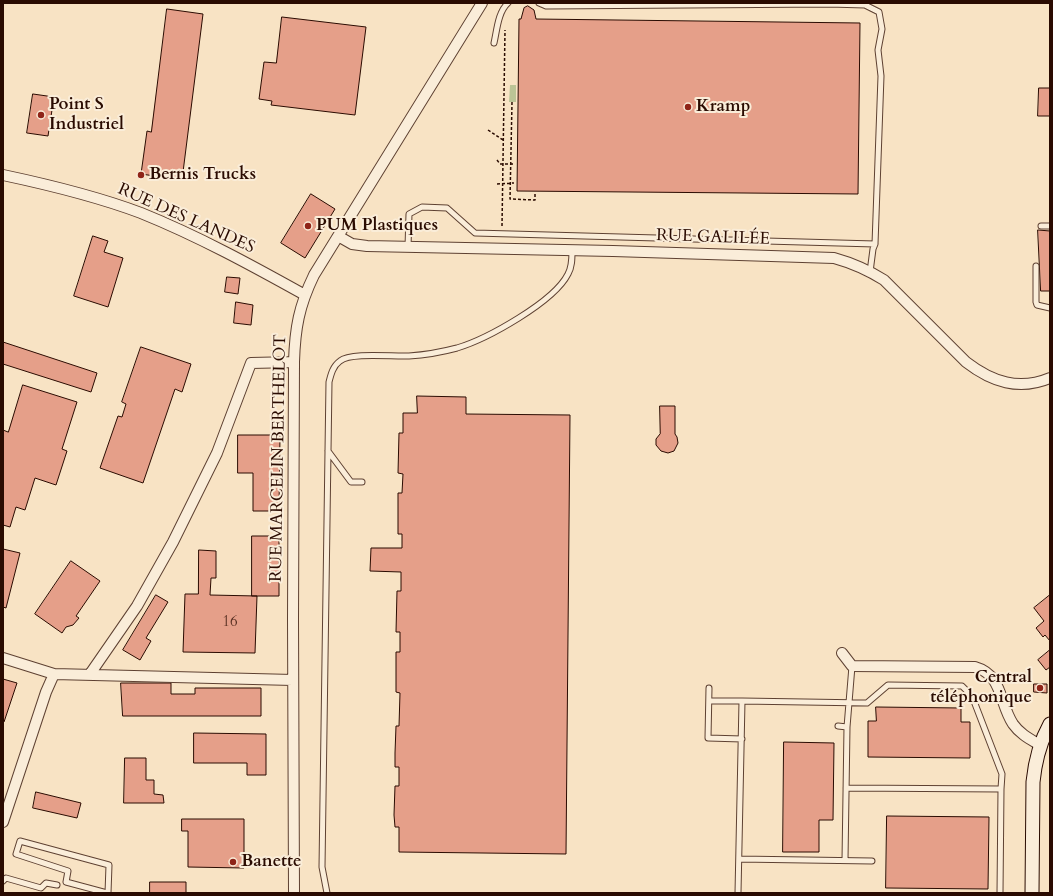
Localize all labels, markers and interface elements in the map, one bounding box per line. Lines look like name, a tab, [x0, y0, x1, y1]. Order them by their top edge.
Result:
place label: Point S Industriel	[49, 95, 124, 135]
place label: Kramp	[696, 97, 750, 117]
marker: Kramp	[683, 102, 693, 112]
marker: Point S Industriel	[36, 110, 46, 120]
place label: Bernis Trucks	[149, 165, 256, 185]
marker: Bernis Trucks	[136, 170, 146, 180]
street label: RUE DES LANDES	[114, 180, 258, 258]
place label: PUM Plastiques	[316, 216, 438, 236]
marker: PUM Plastiques	[303, 221, 313, 231]
street label: RUE GALILÉE	[656, 226, 770, 250]
street label: RUE MARCELIN BERTHELOT	[267, 334, 291, 582]
house number: 16	[222, 614, 238, 632]
place label: Central téléphonique	[930, 668, 1032, 708]
marker: Central téléphonique	[1035, 683, 1045, 693]
place label: Banette	[241, 852, 302, 872]
marker: Banette	[228, 857, 238, 867]

